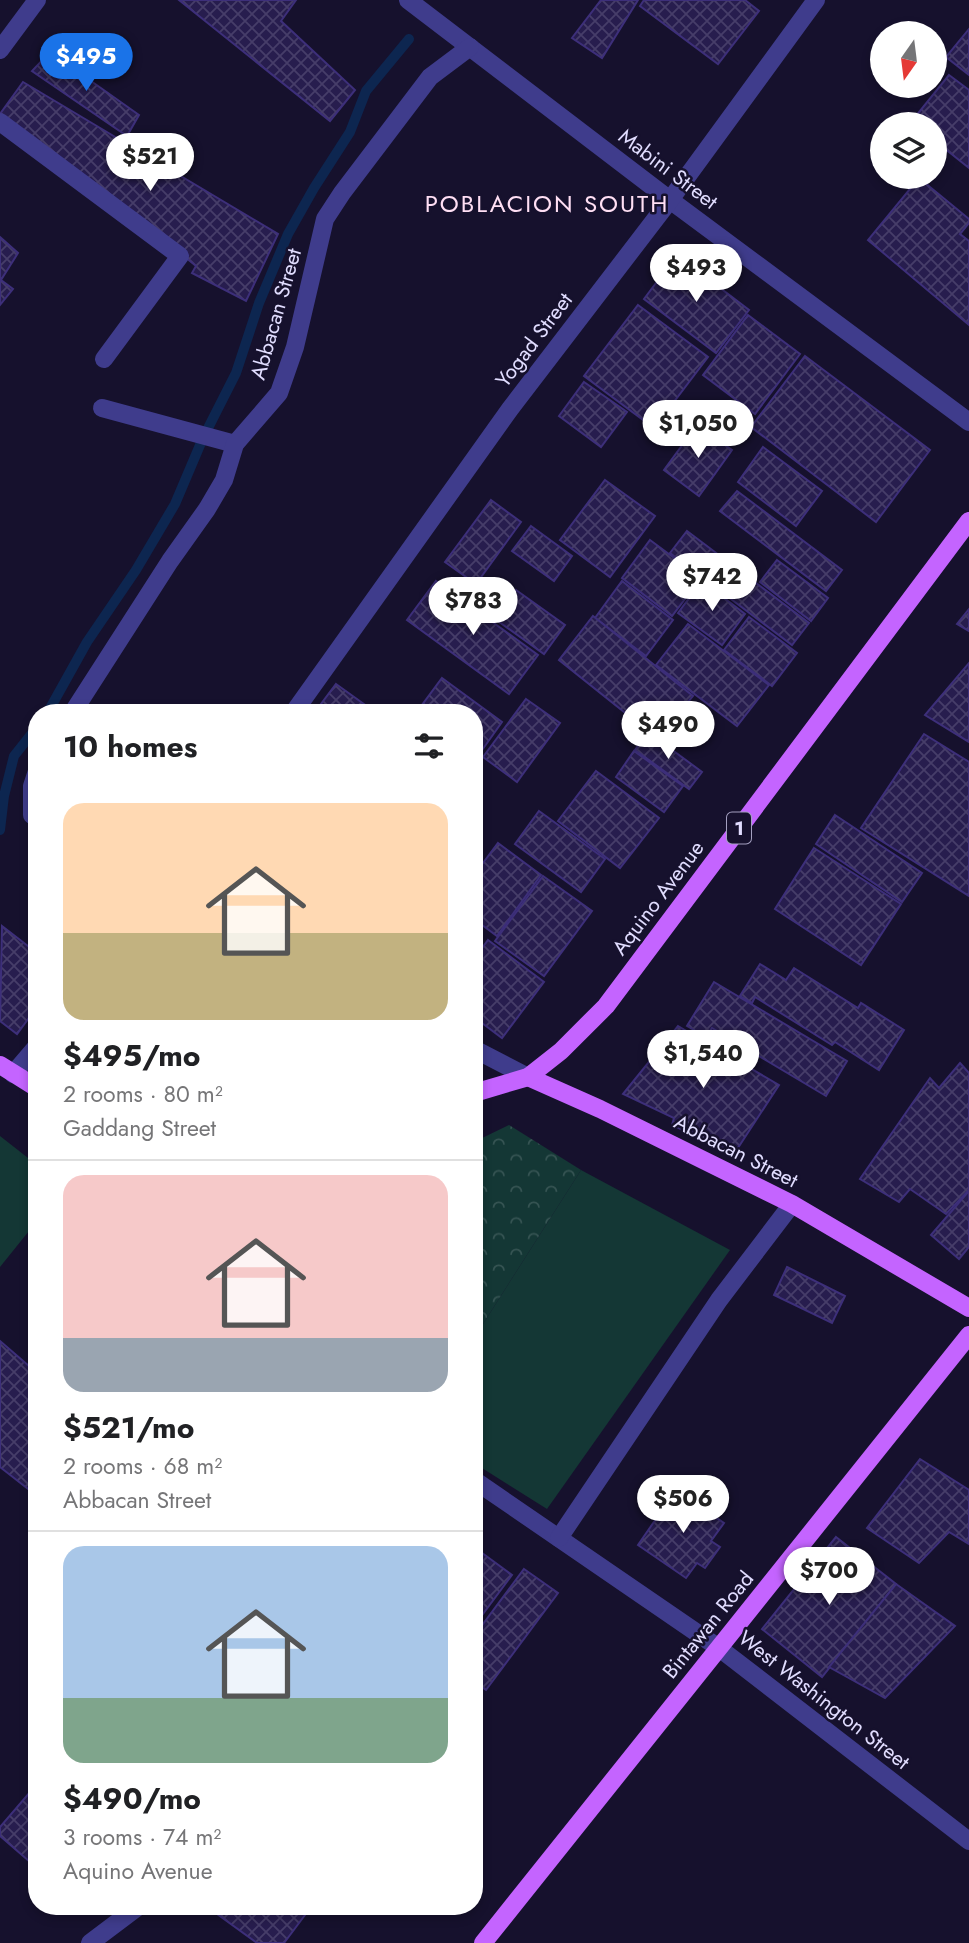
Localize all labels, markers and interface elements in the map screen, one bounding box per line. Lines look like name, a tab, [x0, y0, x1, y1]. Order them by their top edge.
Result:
north arrow	[870, 21, 947, 98]
map controls	[870, 21, 947, 189]
pin: $495	[45, 34, 127, 93]
text: $495	[56, 39, 116, 73]
button: layers	[870, 112, 947, 189]
street label: Mabini Street	[612, 122, 724, 216]
pin: $521	[109, 134, 191, 193]
text: $521	[122, 139, 178, 173]
district label: POBLACION SOUTH	[425, 186, 669, 221]
pin: $493	[655, 244, 737, 304]
street label: Abbacan Street	[243, 245, 309, 383]
text: $493	[666, 250, 726, 284]
street label: Yogad Street	[488, 286, 580, 394]
pin: $1,050	[641, 400, 755, 460]
text: $1,050	[659, 406, 737, 440]
pin: $742	[671, 554, 753, 613]
text: $742	[682, 559, 742, 593]
pin: $783	[432, 578, 514, 637]
text: $783	[445, 583, 501, 617]
pin: $490	[627, 702, 709, 761]
text: $490	[638, 707, 698, 741]
text: 10 homes	[63, 725, 197, 768]
icon: filters	[410, 727, 448, 765]
road number: 1	[727, 813, 751, 844]
street label: Aquino Avenue	[605, 834, 711, 962]
icon: home	[193, 848, 319, 974]
pin: $1,540	[646, 1030, 760, 1090]
text: $495/mo	[63, 1034, 200, 1077]
text: $1,540	[663, 1036, 743, 1070]
text: 2 rooms · 80 m²	[63, 1077, 223, 1111]
street label: Abbacan Street	[669, 1107, 803, 1195]
text: Gaddang Street	[63, 1111, 216, 1145]
icon: home	[193, 1220, 319, 1346]
text: $521/mo	[63, 1406, 194, 1449]
text: 2 rooms · 68 m²	[63, 1449, 222, 1483]
pin: $506	[642, 1476, 724, 1535]
text: $506	[653, 1481, 713, 1515]
text: Abbacan Street	[63, 1483, 211, 1517]
pin: $700	[788, 1548, 870, 1607]
text: $700	[800, 1553, 858, 1587]
street label: Bintawan Road	[655, 1565, 761, 1685]
icon: home	[193, 1591, 319, 1717]
street label: West Washington Street	[732, 1623, 916, 1777]
text: $490/mo	[63, 1777, 201, 1820]
text: 3 rooms · 74 m²	[63, 1820, 221, 1854]
text: Aquino Avenue	[63, 1854, 213, 1888]

